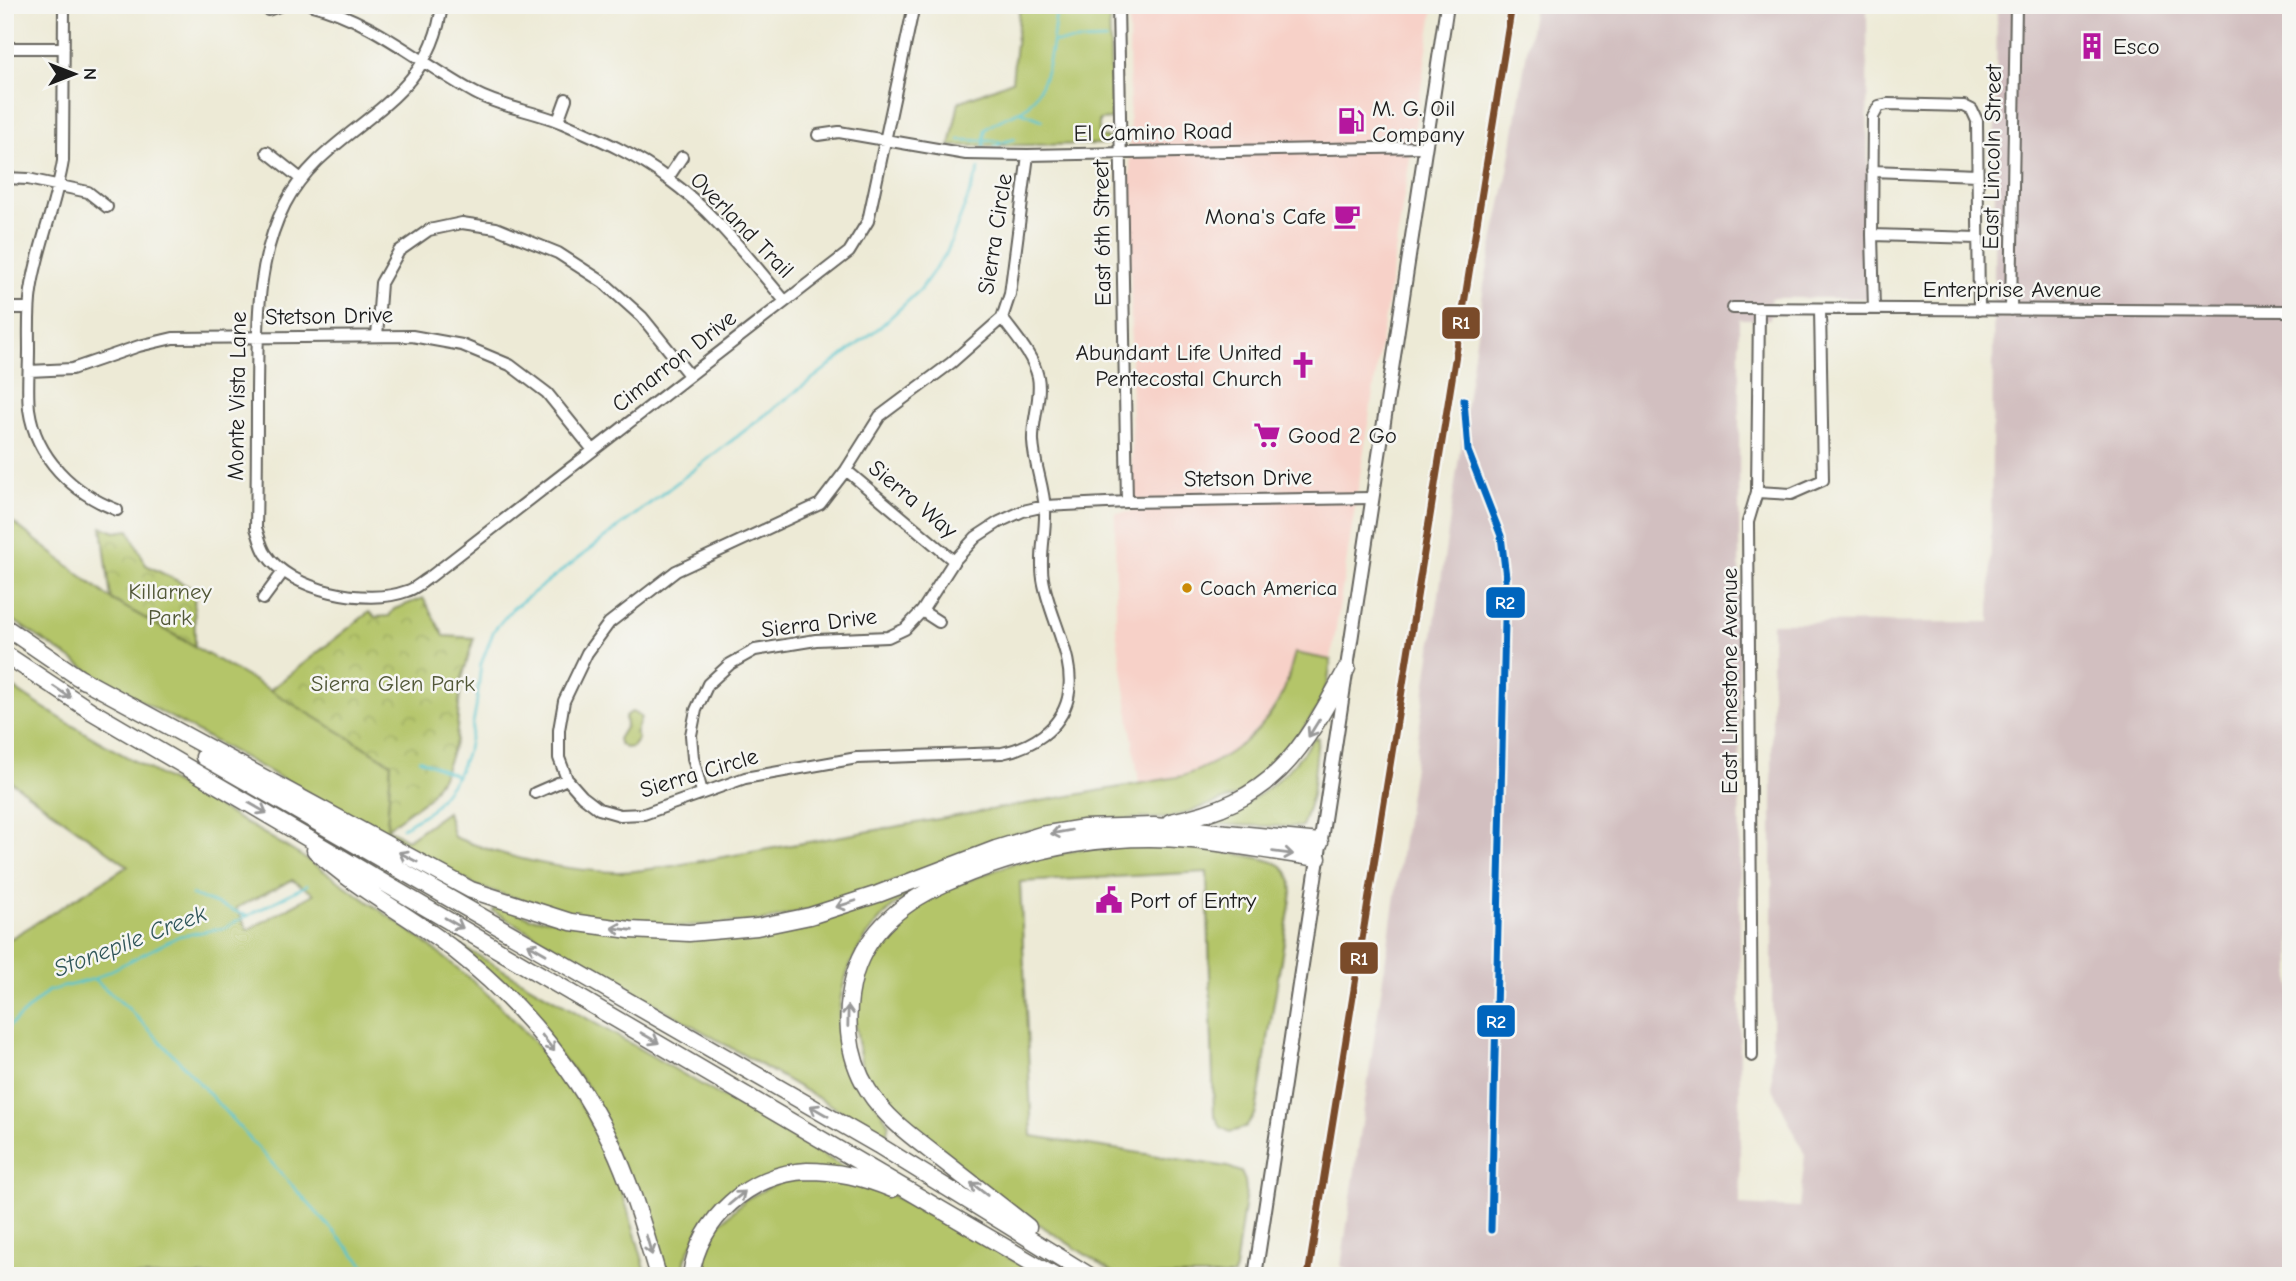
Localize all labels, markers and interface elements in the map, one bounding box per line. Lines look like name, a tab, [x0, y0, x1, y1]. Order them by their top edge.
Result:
building icon: Esco	[2077, 31, 2107, 61]
place label: Esco	[2113, 33, 2160, 60]
north arrow	[38, 38, 108, 108]
street label: East Lincoln Street	[1977, 63, 2007, 250]
text: N	[79, 68, 101, 80]
place label: M. G. Oil Company	[1372, 95, 1465, 148]
fuel station icon: M. G. Oil Company	[1336, 106, 1366, 136]
street label: El Camino Road	[1073, 117, 1233, 147]
street label: East 6th Street	[1087, 158, 1117, 306]
street label: Overland Trail	[685, 166, 799, 284]
street label: Sierra Circle	[972, 172, 1018, 296]
cafe icon: Mona's Cafe	[1332, 201, 1362, 231]
place label: Mona's Cafe	[1205, 203, 1326, 230]
street label: Enterprise Avenue	[1923, 276, 2101, 303]
street label: Stetson Drive	[265, 301, 393, 331]
street label: Cimarron Drive	[607, 304, 741, 418]
line badge: R1	[1441, 306, 1481, 340]
street label: Monte Vista Lane	[222, 311, 252, 481]
text: R1	[1452, 312, 1470, 334]
place label: Abundant Life United Pentecostal Church	[1075, 339, 1282, 392]
church icon: Abundant Life United Pentecostal Church	[1288, 350, 1318, 380]
supermarket icon: Good 2 Go	[1252, 420, 1282, 450]
place label: Good 2 Go	[1288, 422, 1397, 449]
street label: Sierra Way	[863, 454, 963, 544]
street label: Stetson Drive	[1184, 463, 1312, 493]
street label: East Limestone Avenue	[1716, 568, 1743, 794]
place label: Coach America	[1200, 576, 1337, 600]
park label: Killarney Park	[128, 578, 213, 631]
marker: Coach America	[1180, 581, 1194, 595]
line badge: R2	[1485, 586, 1526, 619]
text: R2	[1495, 592, 1515, 614]
street label: Sierra Drive	[760, 603, 878, 643]
park label: Sierra Glen Park	[311, 670, 475, 697]
one-way arrow	[52, 685, 71, 699]
one-way arrow	[1306, 717, 1320, 737]
street label: Sierra Circle	[637, 742, 761, 804]
one-way arrow	[247, 801, 267, 815]
one-way arrow	[1050, 826, 1073, 839]
one-way arrow	[1271, 847, 1294, 860]
one-way arrow	[399, 849, 419, 863]
public building icon: Port of Entry	[1094, 885, 1124, 915]
place label: Port of Entry	[1130, 887, 1257, 914]
water label: Stonepile Creek	[50, 899, 211, 983]
one-way arrow	[835, 899, 857, 912]
one-way arrow	[443, 916, 463, 930]
one-way arrow	[611, 922, 634, 935]
line badge: R1	[1339, 941, 1379, 975]
one-way arrow	[527, 942, 547, 956]
text: R1	[1350, 948, 1368, 970]
one-way arrow	[842, 1004, 855, 1027]
line badge: R2	[1476, 1004, 1516, 1038]
text: R2	[1486, 1011, 1506, 1033]
one-way arrow	[640, 1032, 660, 1046]
one-way arrow	[540, 1033, 555, 1052]
one-way arrow	[809, 1103, 829, 1117]
one-way arrow	[971, 1181, 989, 1196]
one-way arrow	[728, 1190, 746, 1206]
one-way arrow	[643, 1234, 656, 1256]

